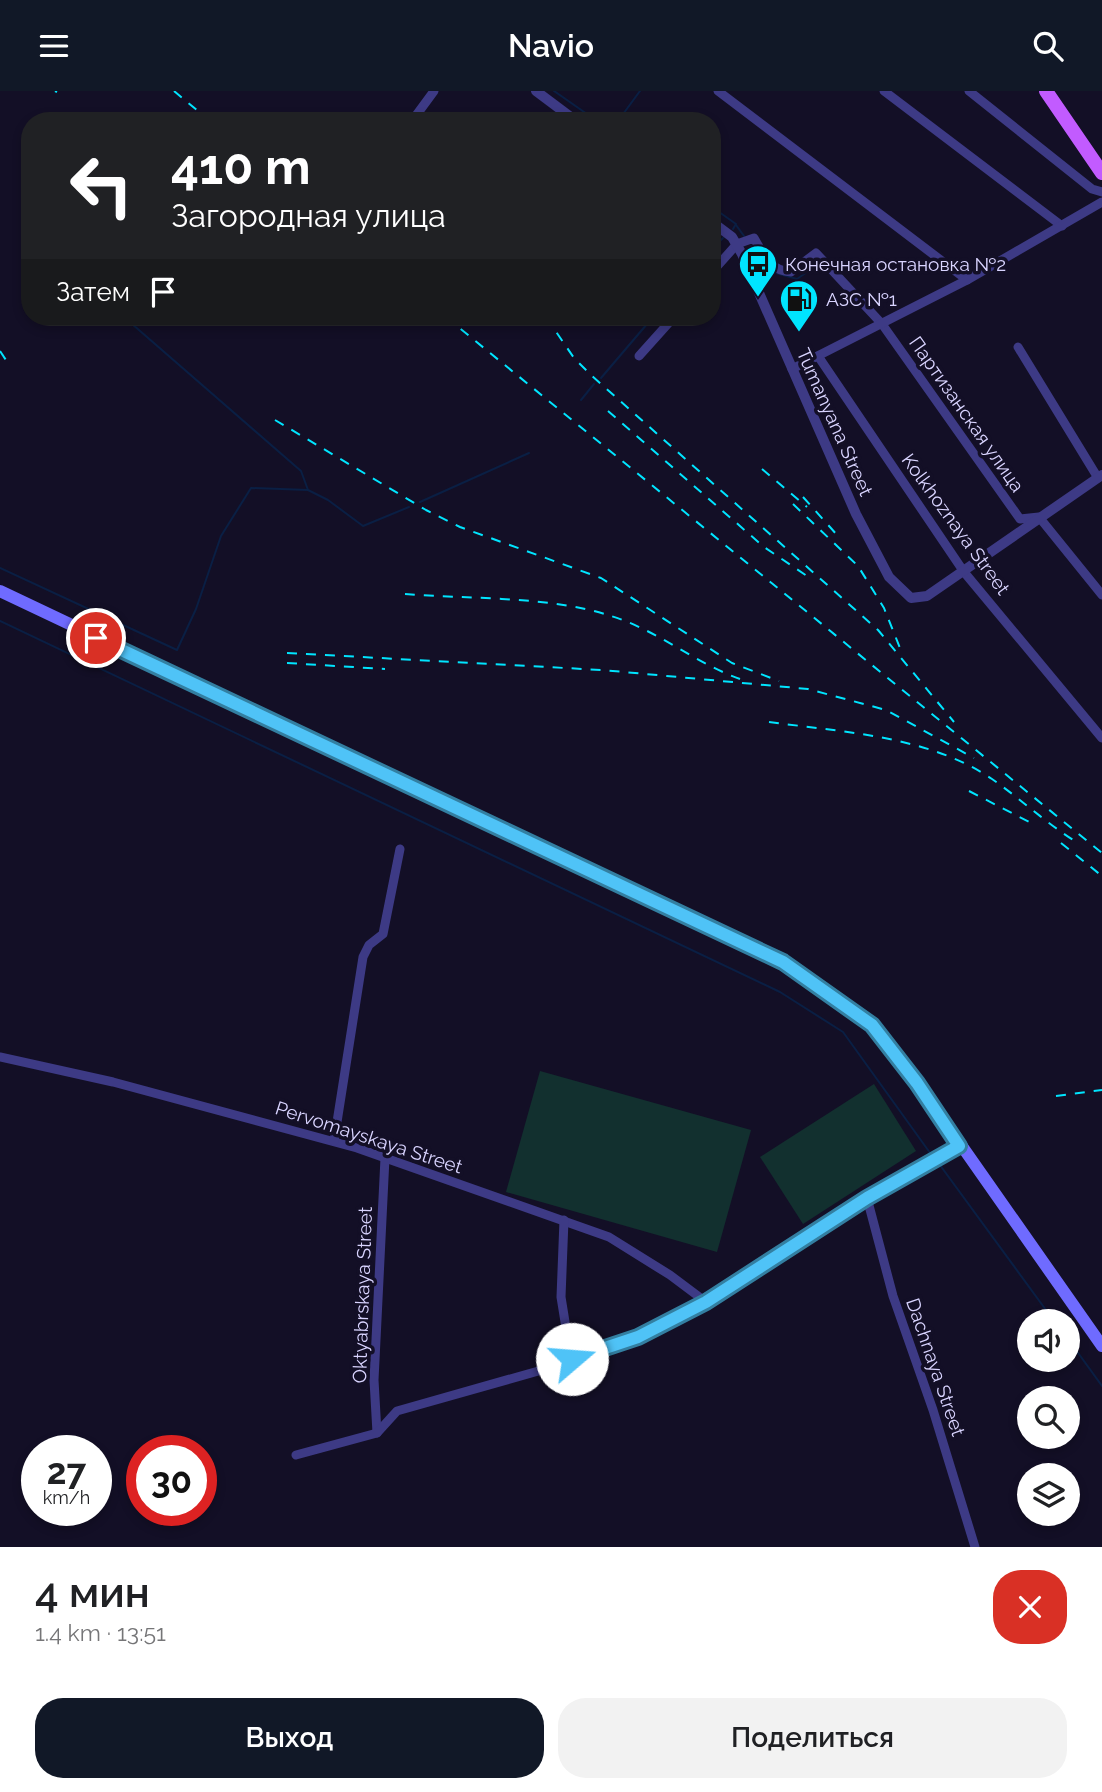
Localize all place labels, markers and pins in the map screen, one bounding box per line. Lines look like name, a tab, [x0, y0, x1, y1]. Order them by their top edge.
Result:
bus stop icon: Конечная остановка №2	[737, 243, 779, 298]
place label: Конечная остановка №2	[785, 253, 1006, 275]
fuel station icon: АЗС №1	[778, 278, 820, 333]
place label: АЗС №1	[826, 288, 897, 310]
pin	[66, 608, 126, 668]

